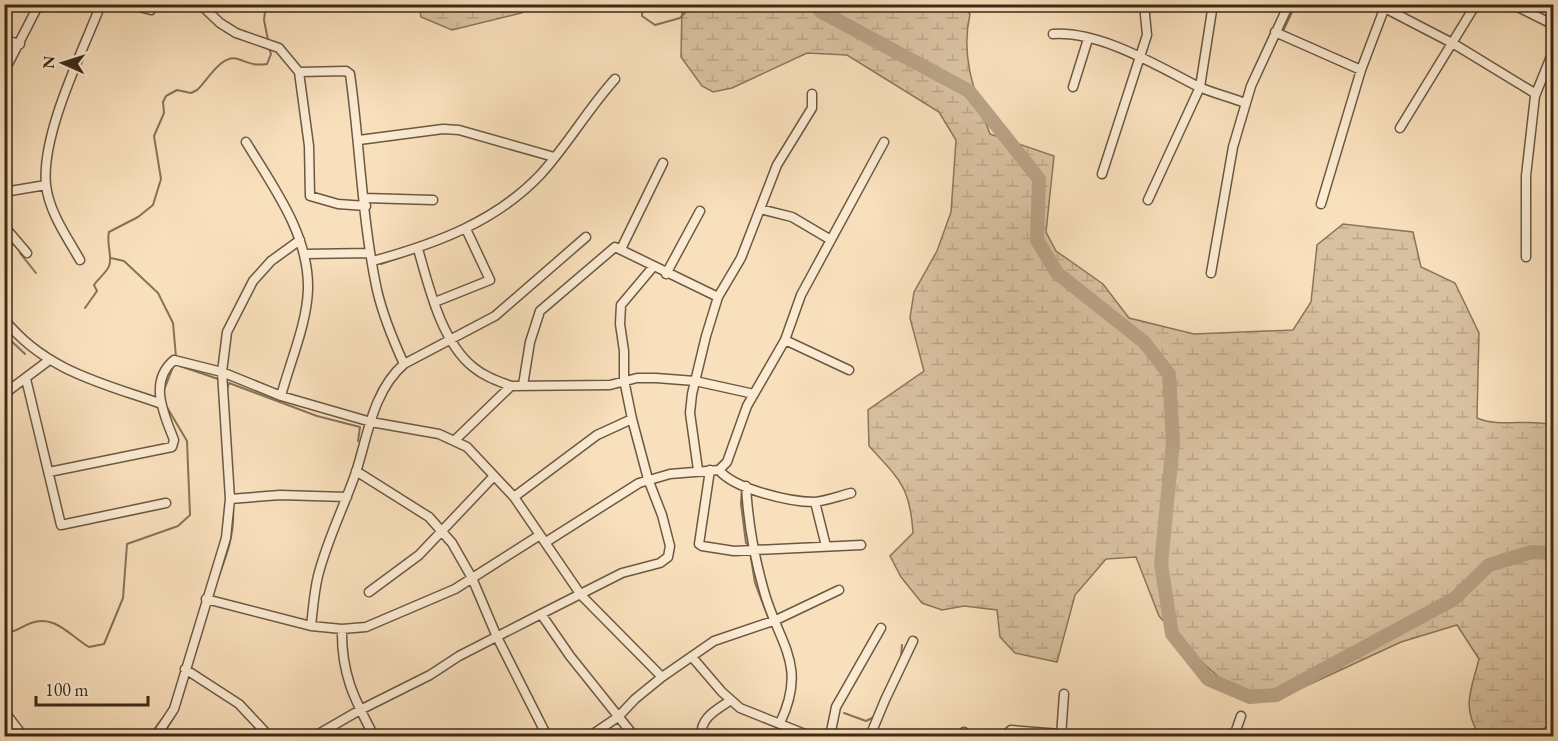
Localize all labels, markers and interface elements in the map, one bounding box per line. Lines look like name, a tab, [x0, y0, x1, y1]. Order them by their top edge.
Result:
north arrow	[33, 33, 93, 93]
text: N	[38, 55, 59, 69]
scale bar	[36, 669, 148, 707]
text: 100 m	[45, 678, 89, 701]

